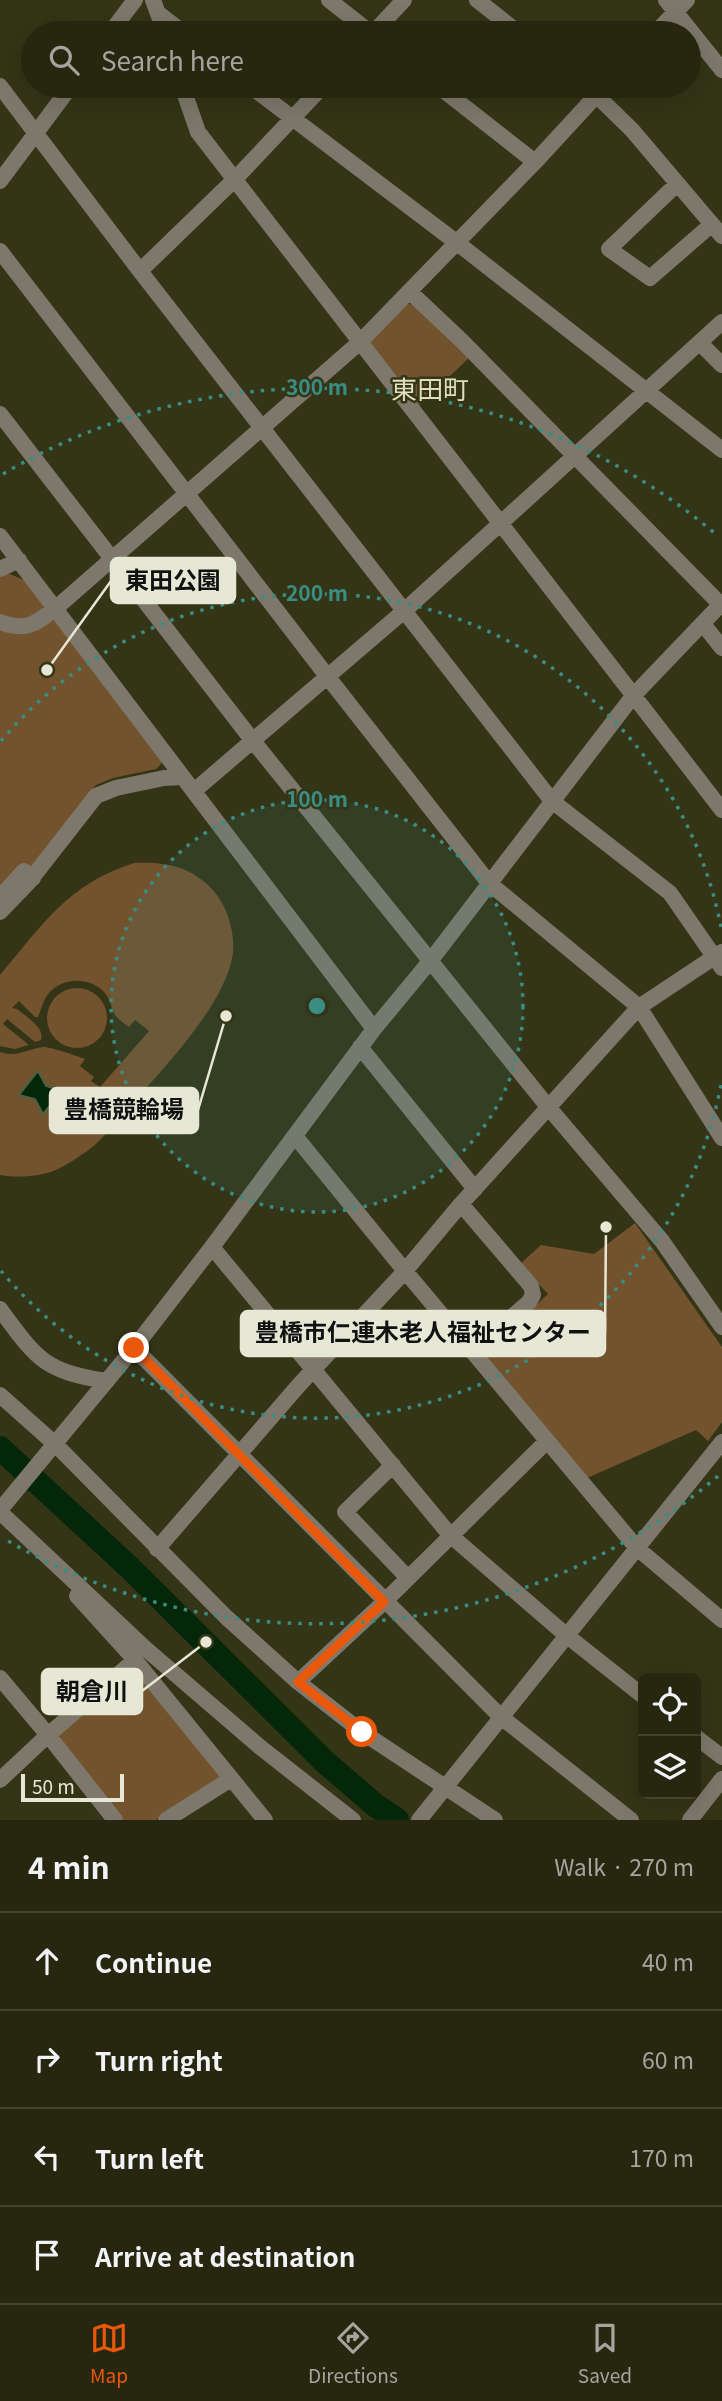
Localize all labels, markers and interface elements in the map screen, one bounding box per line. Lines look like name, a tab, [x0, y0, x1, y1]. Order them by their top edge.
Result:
search box	[21, 21, 701, 98]
icon: search	[45, 41, 83, 79]
text: Search here	[101, 41, 244, 78]
district label: 東田町	[391, 369, 469, 406]
text: 300 m	[286, 371, 348, 401]
callout: 東田公園	[111, 558, 235, 603]
text: 東田公園	[125, 561, 221, 596]
text: 200 m	[286, 577, 348, 607]
text: 100 m	[286, 783, 348, 813]
centre of rings	[305, 994, 329, 1018]
callout: 豊橋競輪場	[50, 1088, 198, 1133]
text: 豊橋競輪場	[64, 1090, 184, 1125]
callout: 豊橋市仁連木老人福祉センター	[241, 1311, 605, 1356]
text: 豊橋市仁連木老人福祉センター	[255, 1313, 591, 1348]
route end	[118, 1332, 149, 1363]
callout: 朝倉川	[42, 1669, 142, 1714]
text: 朝倉川	[56, 1672, 128, 1707]
map controls	[638, 1673, 701, 1799]
button: locate	[638, 1673, 701, 1736]
route start	[346, 1716, 377, 1747]
button: layers	[638, 1736, 701, 1799]
scale bar	[21, 1771, 124, 1803]
text: 50 m	[32, 1772, 75, 1799]
text: 4 min	[28, 1844, 110, 1888]
text: Walk · 270 m	[554, 1849, 694, 1883]
icon: ahead	[28, 1942, 66, 1980]
text: Continue	[95, 1943, 212, 1980]
text: 40 m	[642, 1944, 694, 1978]
icon: right	[28, 2040, 66, 2078]
text: Turn right	[95, 2041, 223, 2078]
text: 60 m	[642, 2042, 694, 2076]
icon: left	[28, 2138, 66, 2176]
text: Turn left	[95, 2139, 204, 2176]
text: 170 m	[629, 2140, 694, 2174]
icon: arrive	[28, 2236, 66, 2274]
text: Arrive at destination	[95, 2237, 356, 2274]
tab: Map	[90, 2319, 128, 2388]
tab: Directions	[308, 2319, 398, 2388]
tab: Saved	[578, 2319, 632, 2388]

